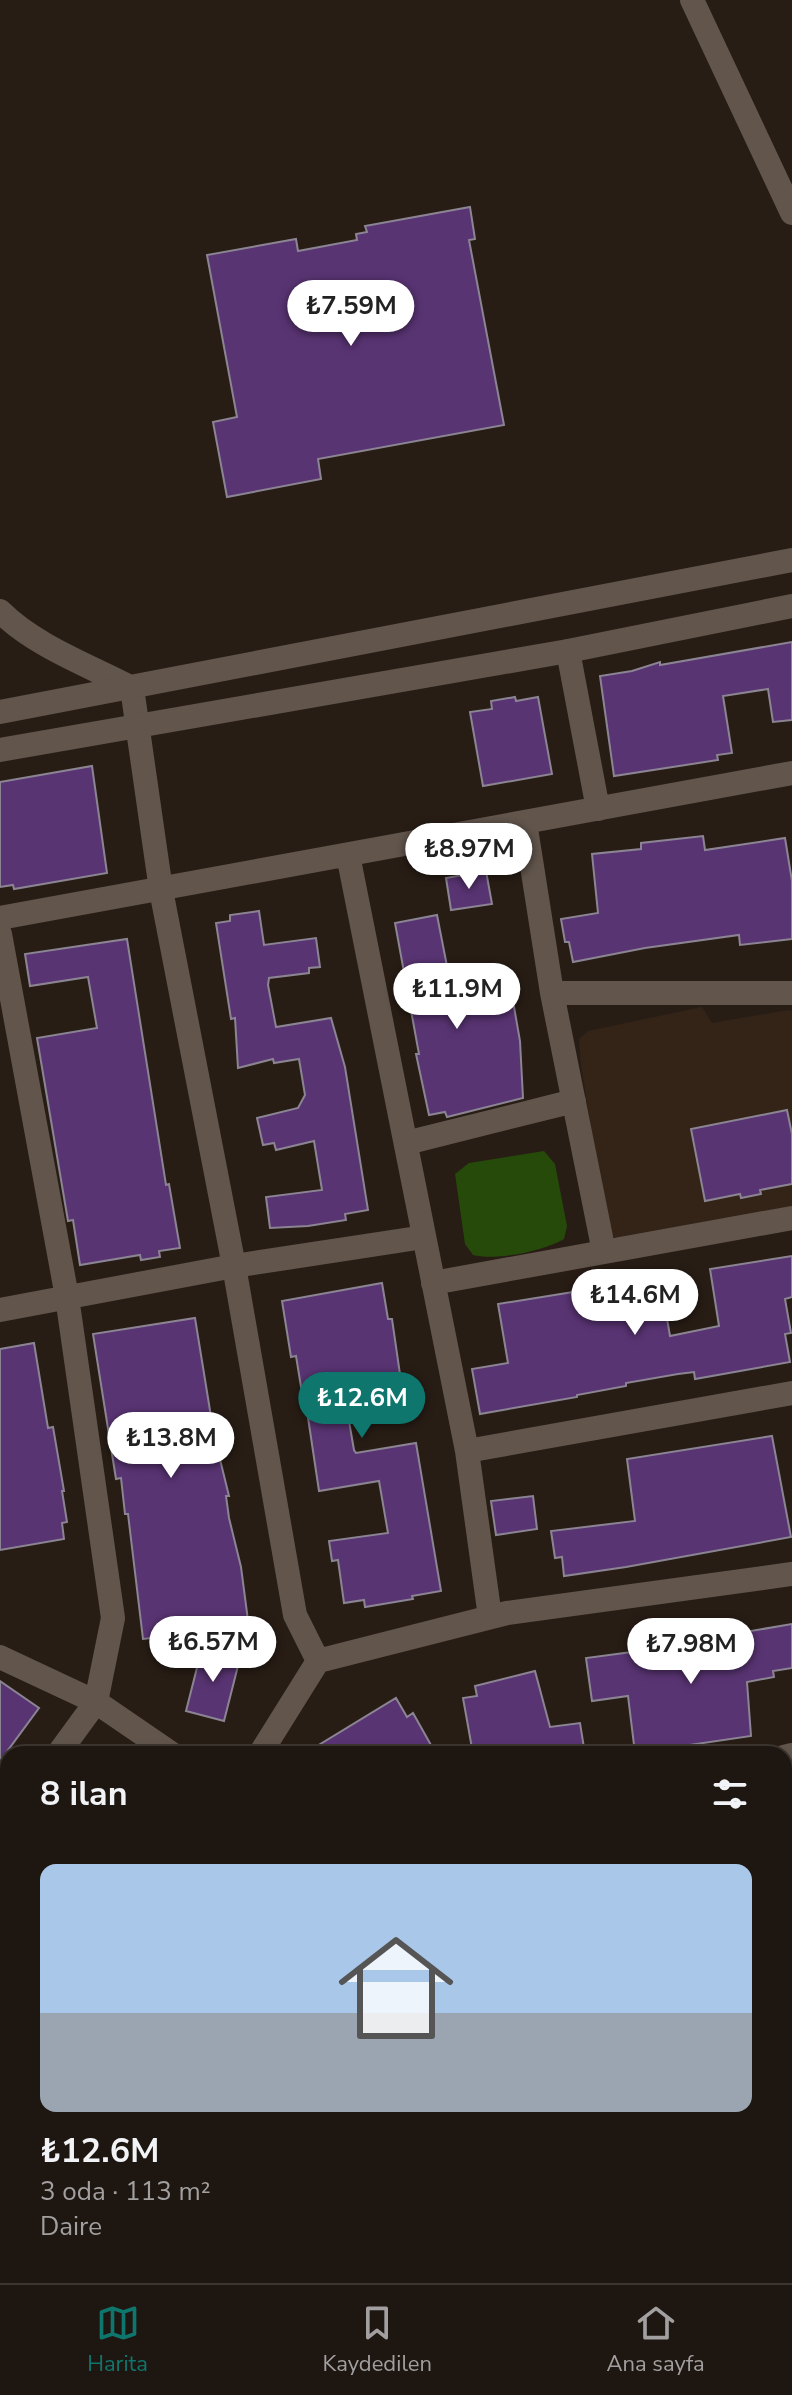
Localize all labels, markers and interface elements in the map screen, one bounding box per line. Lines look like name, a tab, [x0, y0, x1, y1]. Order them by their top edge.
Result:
pin: ₺7.59M	[286, 280, 416, 348]
text: ₺7.59M	[305, 288, 397, 323]
pin: ₺8.97M	[404, 823, 534, 891]
text: ₺8.97M	[423, 831, 515, 866]
pin: ₺11.9M	[392, 963, 522, 1031]
text: ₺11.9M	[411, 971, 503, 1006]
pin: ₺14.6M	[570, 1269, 700, 1337]
text: ₺14.6M	[589, 1277, 681, 1312]
pin: ₺12.6M	[297, 1372, 427, 1440]
text: ₺12.6M	[316, 1380, 408, 1415]
pin: ₺13.8M	[106, 1412, 236, 1480]
text: ₺13.8M	[125, 1420, 217, 1455]
pin: ₺6.57M	[148, 1616, 278, 1684]
pin: ₺7.98M	[626, 1618, 756, 1686]
text: ₺6.57M	[167, 1624, 259, 1659]
text: ₺7.98M	[645, 1626, 737, 1661]
text: 8 ilan	[40, 1771, 128, 1817]
icon: filters	[708, 1772, 752, 1816]
icon: home	[324, 1916, 468, 2060]
text: ₺12.6M	[40, 2128, 160, 2174]
text: 3 oda · 113 m²	[40, 2174, 211, 2209]
text: Daire	[40, 2209, 102, 2244]
tab: Harita	[87, 2301, 148, 2379]
tab: Kaydedilen	[322, 2301, 432, 2379]
tab: Ana sayfa	[606, 2301, 705, 2379]

